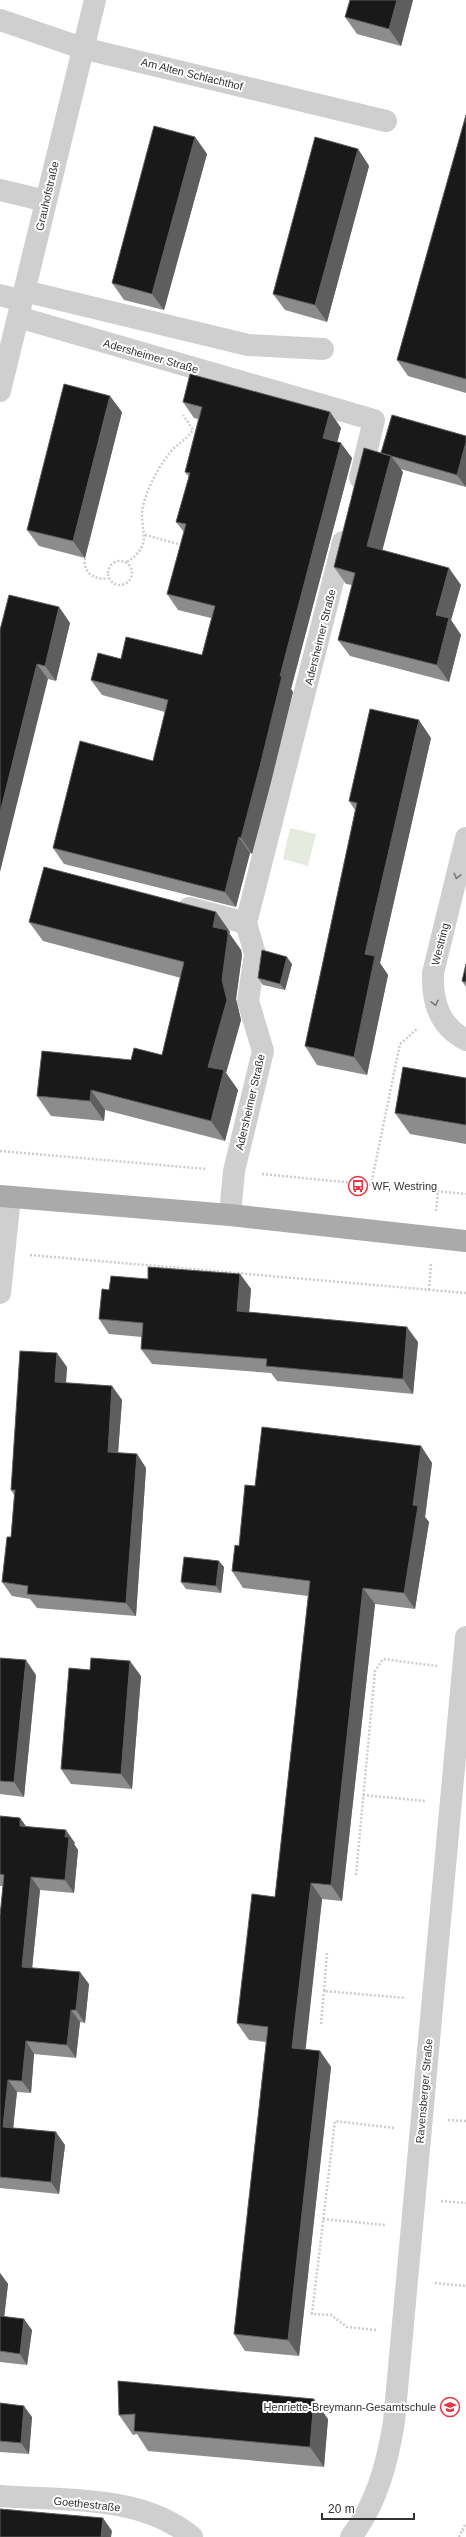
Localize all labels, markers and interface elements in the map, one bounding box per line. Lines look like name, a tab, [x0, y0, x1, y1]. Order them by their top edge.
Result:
street label: Am Alten Schlachthof	[140, 56, 245, 93]
street label: Grauhofstraße	[33, 160, 61, 232]
street label: Adersheimer Straße	[102, 337, 200, 375]
street label: Adersheimer Straße	[302, 588, 338, 686]
one-way arrow	[453, 873, 461, 879]
street label: Westring	[429, 922, 451, 966]
one-way arrow	[430, 999, 439, 1006]
street label: Adersheimer Straße	[233, 1053, 267, 1151]
bus stop icon: WF, Westring	[347, 1175, 369, 1197]
place label: WF, Westring	[372, 1180, 437, 1192]
street label: Ravensberger Straße	[413, 2038, 435, 2144]
school or university icon: Henriette-Breymann-Gesamtschule	[439, 2396, 461, 2418]
place label: Henriette-Breymann-Gesamtschule	[264, 2401, 436, 2413]
street label: Goethestraße	[53, 2495, 121, 2513]
scale bar	[322, 2495, 414, 2521]
text: 20 m	[328, 2502, 355, 2516]

